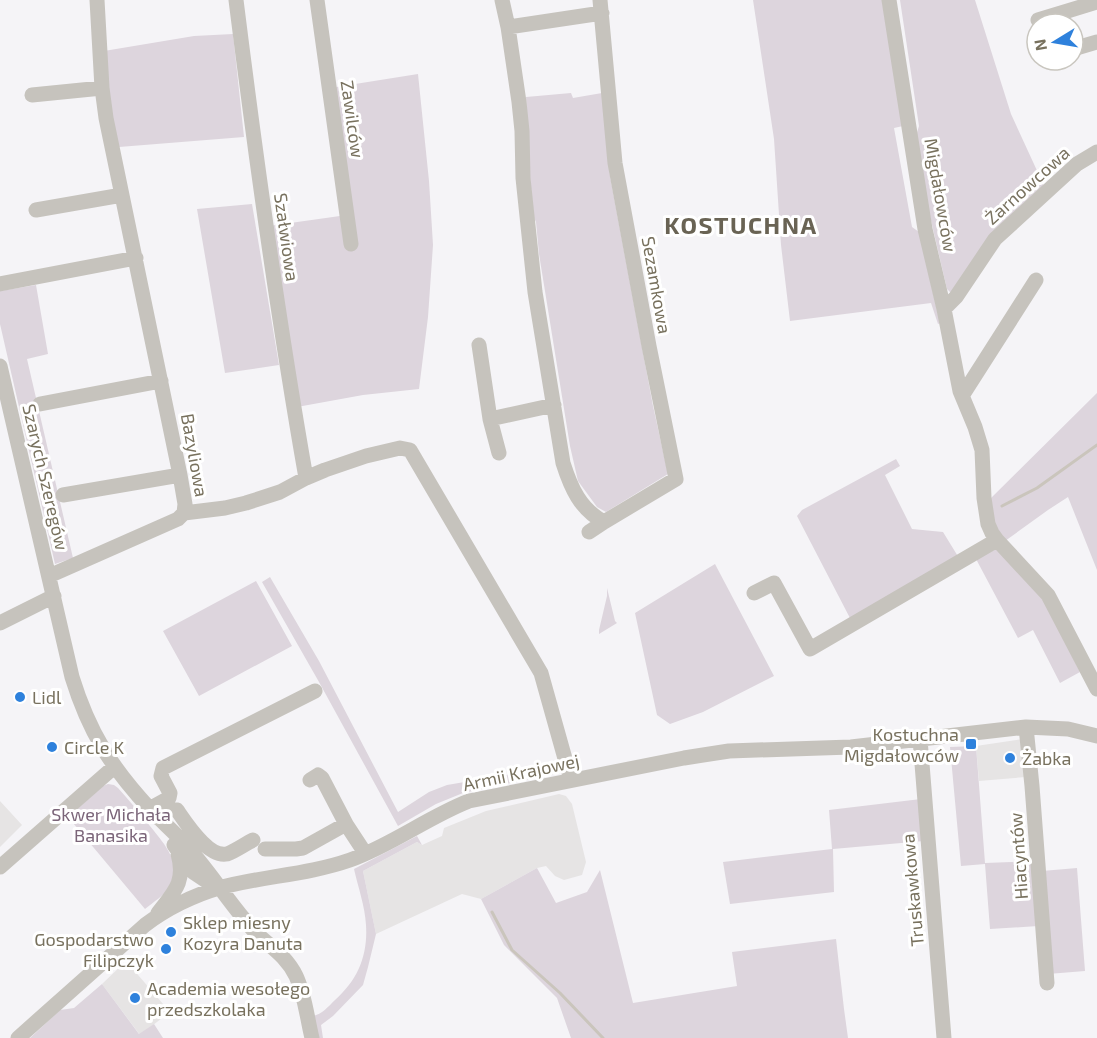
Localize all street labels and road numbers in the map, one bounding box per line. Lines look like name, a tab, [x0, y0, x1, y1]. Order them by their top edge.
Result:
street label: Zawilców	[337, 79, 369, 160]
street label: Migdałowców	[920, 136, 962, 254]
street label: Żarnowcowa	[980, 141, 1074, 229]
street label: Szałwiowa	[270, 191, 304, 283]
street label: Sezamkowa	[638, 235, 676, 335]
street label: Szarych Szeregów	[18, 402, 74, 553]
street label: Bazyliowa	[177, 412, 213, 498]
street label: Armii Krajowej	[461, 749, 581, 795]
street label: Hiacyntów	[1004, 812, 1032, 900]
street label: Truskawkowa	[896, 833, 928, 947]

